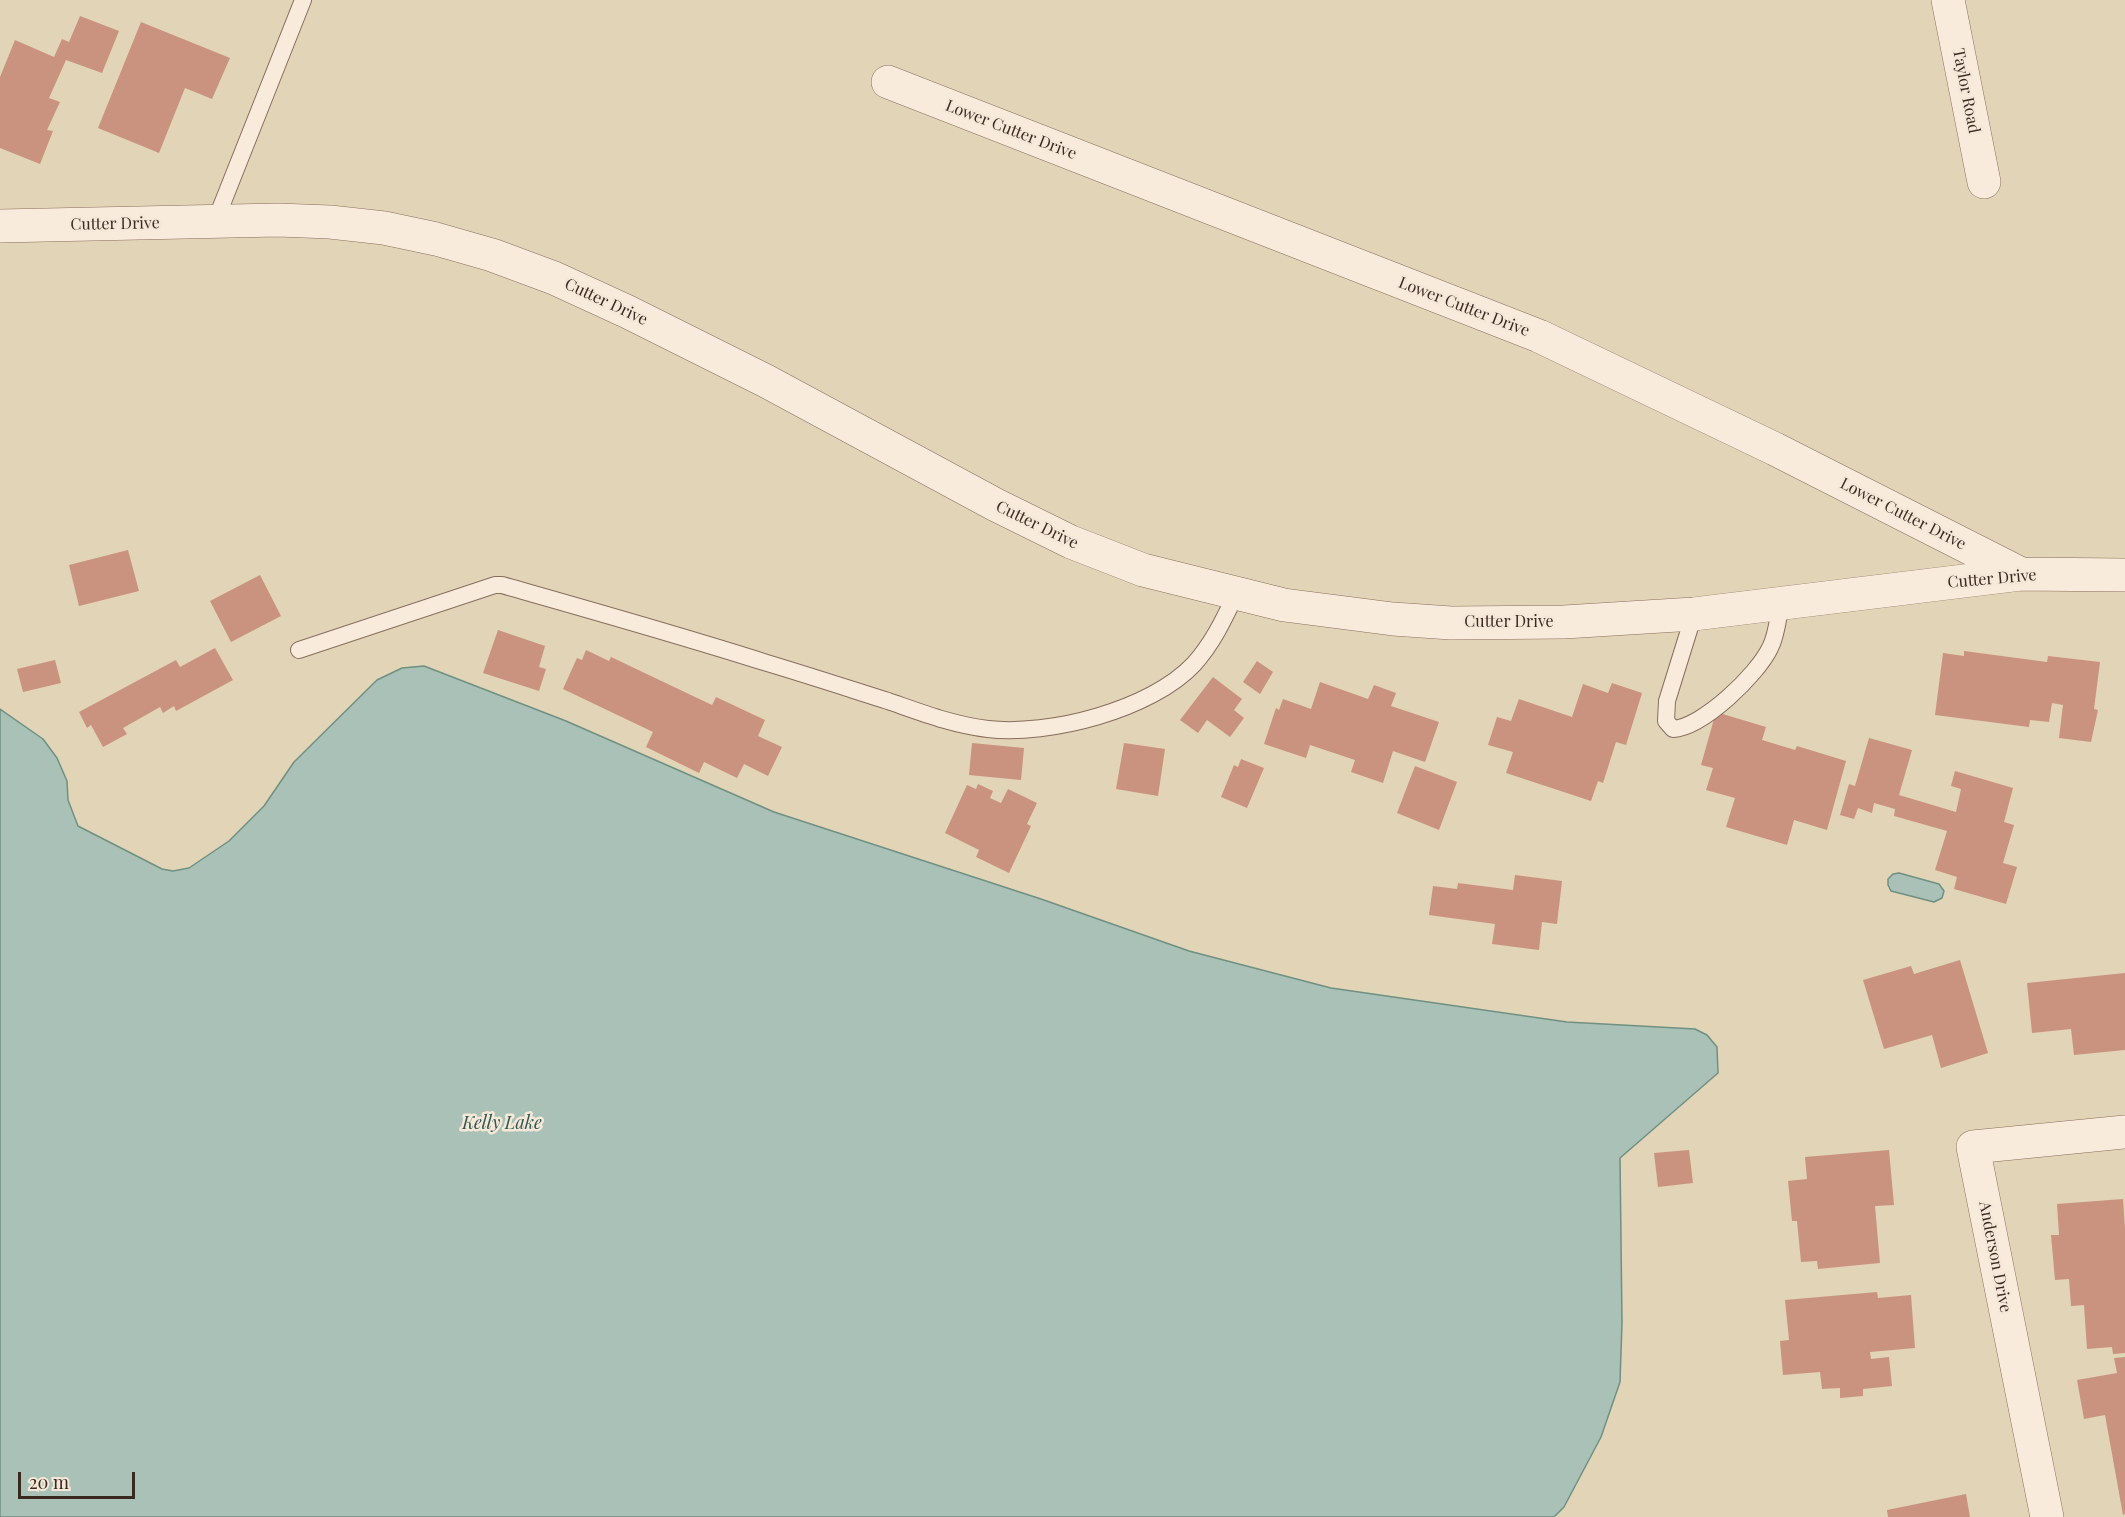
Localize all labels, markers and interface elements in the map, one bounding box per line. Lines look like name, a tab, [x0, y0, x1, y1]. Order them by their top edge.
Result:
street label: Taylor Road	[1948, 47, 1984, 135]
street label: Lower Cutter Drive	[943, 96, 1079, 164]
street label: Cutter Drive	[70, 214, 160, 234]
street label: Lower Cutter Drive	[1396, 273, 1532, 341]
street label: Cutter Drive	[561, 274, 651, 330]
street label: Lower Cutter Drive	[1837, 474, 1969, 554]
street label: Cutter Drive	[993, 497, 1081, 553]
street label: Cutter Drive	[1947, 566, 2037, 592]
street label: Cutter Drive	[1464, 612, 1554, 632]
water label: Kelly Lake	[462, 1112, 542, 1134]
street label: Anderson Drive	[1975, 1200, 2015, 1314]
scale bar	[21, 1460, 138, 1498]
text: 20 m	[29, 1470, 69, 1494]

